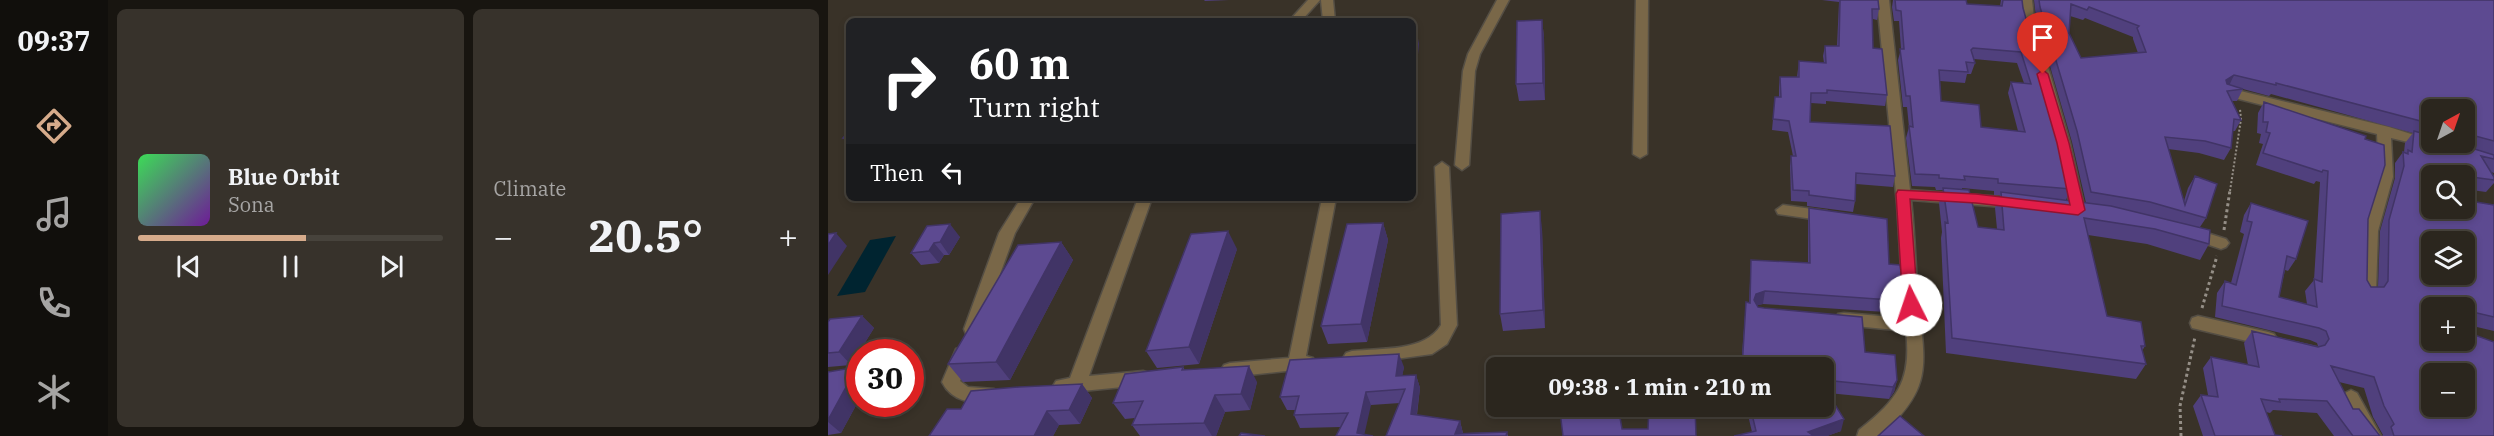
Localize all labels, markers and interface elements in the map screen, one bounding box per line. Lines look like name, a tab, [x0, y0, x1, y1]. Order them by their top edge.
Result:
pin	[2017, 12, 2068, 74]
icon: arrive	[2026, 21, 2059, 54]
text: 09:37	[18, 23, 90, 58]
text: 60 m	[969, 36, 1070, 91]
icon: right	[870, 42, 948, 120]
text: Turn right	[969, 89, 1100, 124]
north arrow	[2421, 99, 2475, 153]
map controls	[2421, 99, 2475, 417]
icon: directions	[33, 105, 75, 147]
icon: left	[936, 156, 969, 189]
text: Then	[870, 158, 924, 187]
text: Blue Orbit	[228, 162, 339, 191]
button: search	[2421, 165, 2475, 219]
text: Climate	[494, 175, 566, 202]
text: Sona	[228, 191, 275, 218]
icon: music	[33, 193, 75, 235]
text: 20.5°	[588, 206, 703, 264]
text: −	[494, 215, 513, 258]
text: +	[778, 215, 798, 258]
button: layers	[2421, 231, 2475, 285]
icon: previous	[172, 250, 205, 283]
icon: pause	[274, 250, 307, 283]
icon: next	[375, 250, 408, 283]
position arrow	[1879, 273, 1943, 337]
icon: phone	[33, 282, 75, 324]
button: +	[2421, 297, 2475, 351]
speed limit sign: 30	[846, 339, 924, 417]
button: −	[2421, 363, 2475, 417]
icon: climate	[33, 371, 75, 413]
text: 09:38 · 1 min · 210 m	[1548, 372, 1772, 401]

